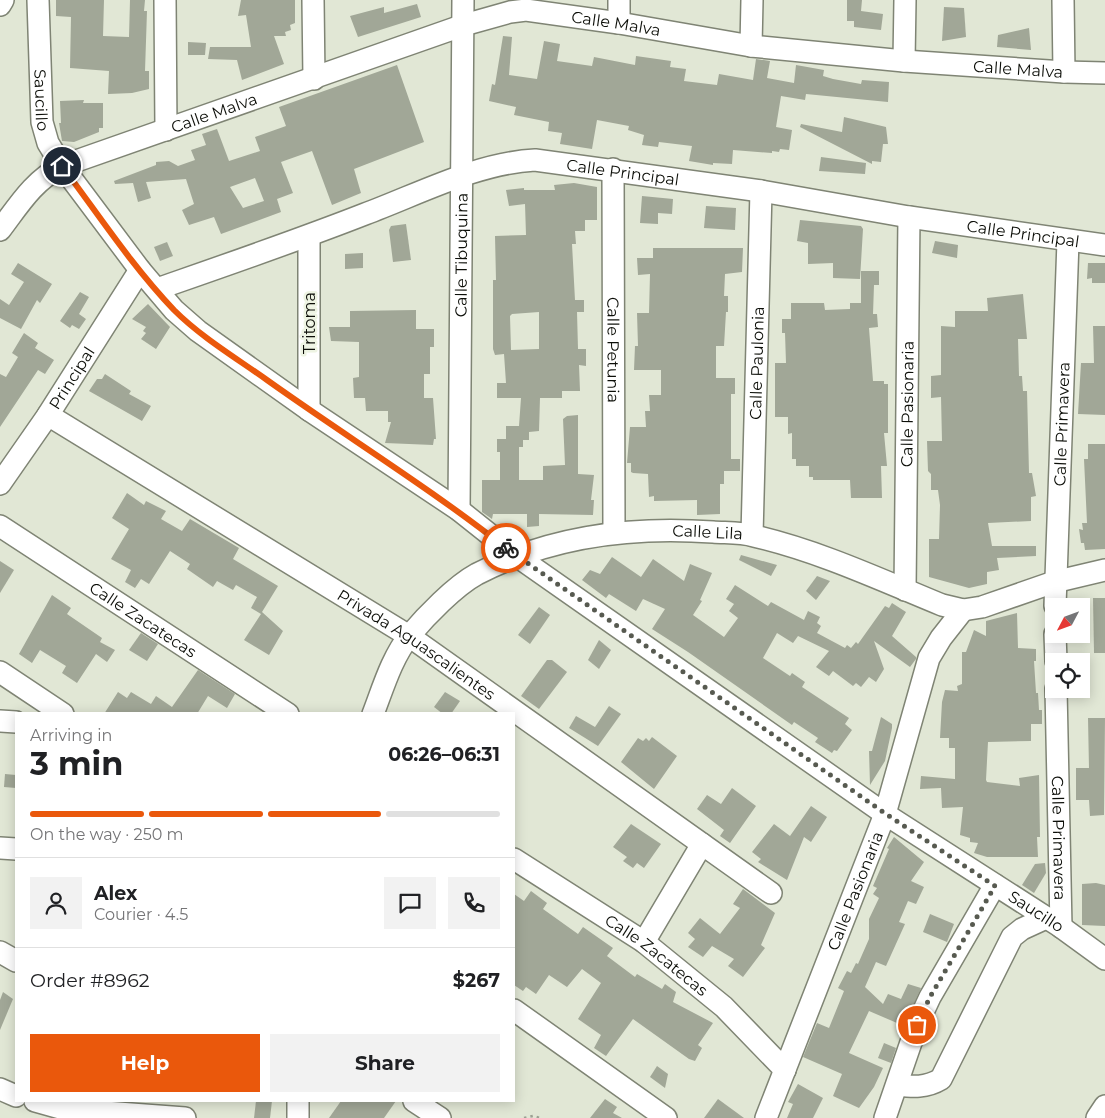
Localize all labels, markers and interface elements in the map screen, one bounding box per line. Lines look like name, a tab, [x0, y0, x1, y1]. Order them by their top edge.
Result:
street label: Calle Malva	[570, 7, 662, 40]
street label: Calle Malva	[973, 57, 1064, 82]
street label: Saucillo	[30, 69, 53, 133]
street label: Calle Malva	[168, 89, 260, 137]
pin	[41, 145, 83, 187]
icon: home	[48, 152, 76, 180]
street label: Calle Principal	[565, 155, 680, 190]
street label: Calle Tibuquina	[452, 193, 471, 317]
street label: Calle Principal	[966, 216, 1081, 251]
street label: Tritoma	[300, 292, 319, 354]
street label: Calle Petunia	[603, 297, 623, 403]
street label: Calle Paulonia	[746, 306, 768, 420]
street label: Calle Pasionaria	[897, 341, 918, 467]
street label: Principal	[45, 343, 99, 413]
street label: Calle Primavera	[1050, 362, 1074, 487]
street label: Calle Lila	[672, 521, 744, 544]
courier	[481, 523, 531, 573]
icon: bike	[492, 534, 520, 562]
street label: Calle Zacatecas	[86, 578, 200, 662]
street label: Privada Aguascalientes	[334, 585, 499, 704]
north arrow	[1045, 598, 1090, 642]
map controls	[1045, 598, 1090, 698]
button: locate	[1045, 653, 1090, 698]
text: Arriving in	[30, 726, 112, 745]
text: 06:26–06:31	[388, 743, 500, 766]
text: 3 min	[30, 744, 123, 783]
street label: Calle Primavera	[1048, 776, 1069, 900]
text: On the way · 250 m	[30, 825, 183, 844]
street label: Calle Pasionaria	[824, 829, 887, 953]
button: person	[30, 877, 82, 929]
button: chat	[384, 877, 436, 929]
button: phone	[448, 877, 500, 929]
text: Alex	[94, 882, 137, 905]
street label: Saucillo	[1005, 887, 1067, 936]
text: Courier · 4.5	[94, 905, 188, 924]
street label: Calle Zacatecas	[601, 911, 712, 1000]
text: Order #8962	[30, 969, 150, 992]
text: $267	[453, 969, 500, 992]
pin	[896, 1004, 938, 1046]
icon: bag	[903, 1011, 931, 1039]
button: Help	[30, 1034, 260, 1092]
button: Share	[270, 1034, 500, 1092]

